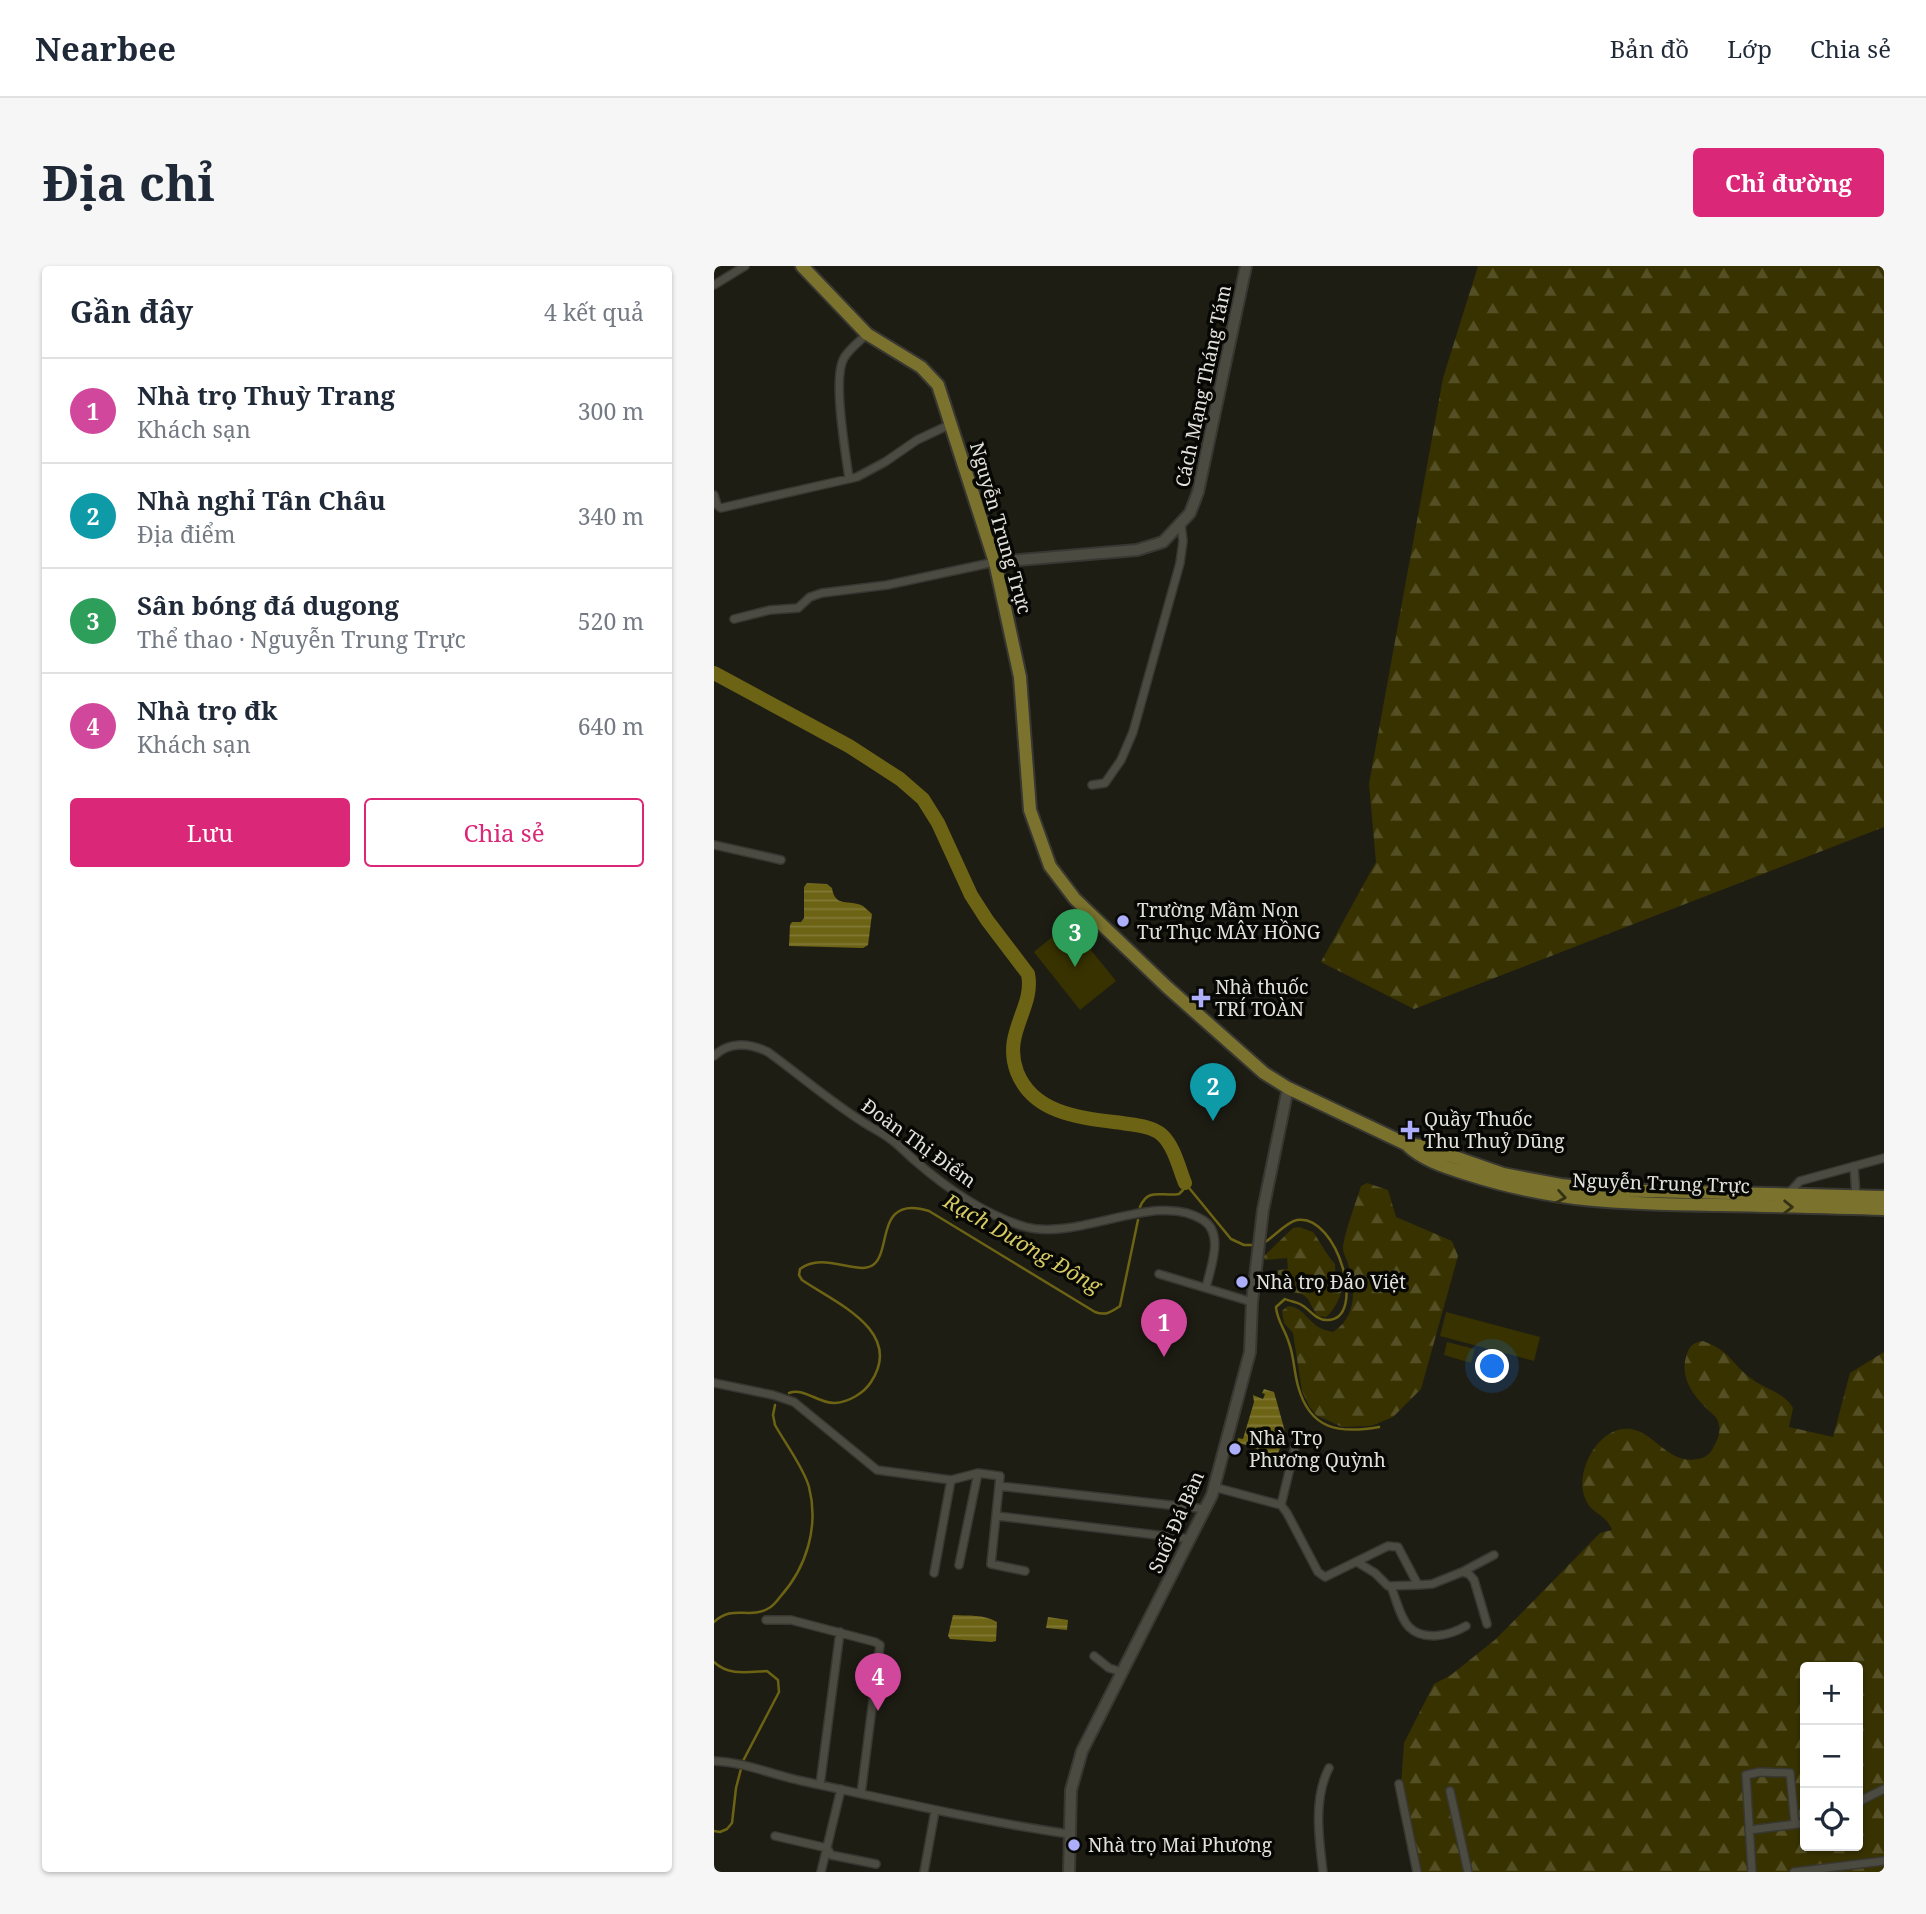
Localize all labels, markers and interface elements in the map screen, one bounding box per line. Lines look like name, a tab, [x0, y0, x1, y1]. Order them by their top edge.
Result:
text: Nearbee	[35, 26, 176, 71]
text: Bản đồ	[1610, 32, 1689, 65]
text: Lớp	[1727, 32, 1772, 65]
text: Chia sẻ	[1810, 32, 1891, 65]
button: Chỉ đường	[1693, 148, 1884, 217]
text: Địa chỉ	[42, 149, 215, 215]
street label: Cách Mạng Tháng Tám	[1169, 282, 1237, 490]
text: Gần đây	[70, 291, 193, 332]
text: 4 kết quả	[544, 296, 644, 328]
text: Nhà trọ Thuỳ Trang	[137, 377, 395, 413]
text: 1	[87, 395, 100, 427]
text: 300 m	[578, 395, 644, 427]
text: Khách sạn	[137, 413, 251, 445]
street label: Nguyễn Trung Trực	[964, 439, 1038, 617]
text: Nhà nghỉ Tân Châu	[137, 482, 386, 518]
text: 2	[87, 500, 100, 532]
text: 340 m	[578, 500, 644, 532]
text: Địa điểm	[137, 518, 236, 550]
text: Sân bóng đá dugong	[137, 587, 399, 623]
text: 3	[87, 605, 100, 637]
text: 520 m	[578, 605, 644, 637]
text: Thể thao · Nguyễn Trung Trực	[137, 623, 466, 655]
text: Nhà trọ đk	[137, 692, 277, 728]
text: 4	[87, 710, 100, 742]
text: 640 m	[578, 710, 644, 742]
text: Khách sạn	[137, 728, 251, 760]
button: Lưu	[70, 798, 350, 867]
button: Chia sẻ	[364, 798, 644, 867]
place label: Trường Mầm Non Tư Thục MÂY HỒNG	[1137, 897, 1321, 945]
pin: 3	[1052, 909, 1098, 967]
marker: Trường Mầm Non Tư Thục MÂY HỒNG	[1115, 913, 1131, 929]
place label: Nhà thuốc TRÍ TOÀN	[1215, 974, 1308, 1022]
marker: Nhà thuốc TRÍ TOÀN	[1193, 990, 1209, 1006]
pin: 2	[1190, 1063, 1236, 1121]
street label: Đoàn Thị Điểm	[857, 1093, 981, 1193]
place label: Quầy Thuốc Thu Thuỷ Dũng	[1424, 1106, 1565, 1154]
marker: Quầy Thuốc Thu Thuỷ Dũng	[1402, 1122, 1418, 1138]
street label: Nguyễn Trung Trực	[1572, 1167, 1750, 1199]
water label: Rạch Dương Đông	[938, 1186, 1108, 1300]
one-way arrow	[1555, 1189, 1567, 1204]
one-way arrow	[1783, 1199, 1794, 1215]
place label: Nhà trọ Đảo Việt	[1256, 1269, 1406, 1295]
marker: Nhà trọ Đảo Việt	[1234, 1274, 1250, 1290]
pin: 1	[1141, 1299, 1187, 1357]
your location	[1475, 1349, 1509, 1383]
place label: Nhà Trọ Phương Quỳnh	[1249, 1425, 1386, 1473]
marker: Nhà Trọ Phương Quỳnh	[1227, 1441, 1243, 1457]
street label: Suối Đá Bàn	[1142, 1467, 1210, 1577]
pin: 4	[855, 1653, 901, 1711]
map controls	[1800, 1662, 1863, 1851]
button: +	[1800, 1662, 1863, 1725]
button: −	[1800, 1725, 1863, 1788]
button: locate	[1800, 1788, 1863, 1851]
place label: Nhà trọ Mai Phương	[1088, 1832, 1272, 1858]
marker: Nhà trọ Mai Phương	[1066, 1837, 1082, 1853]

